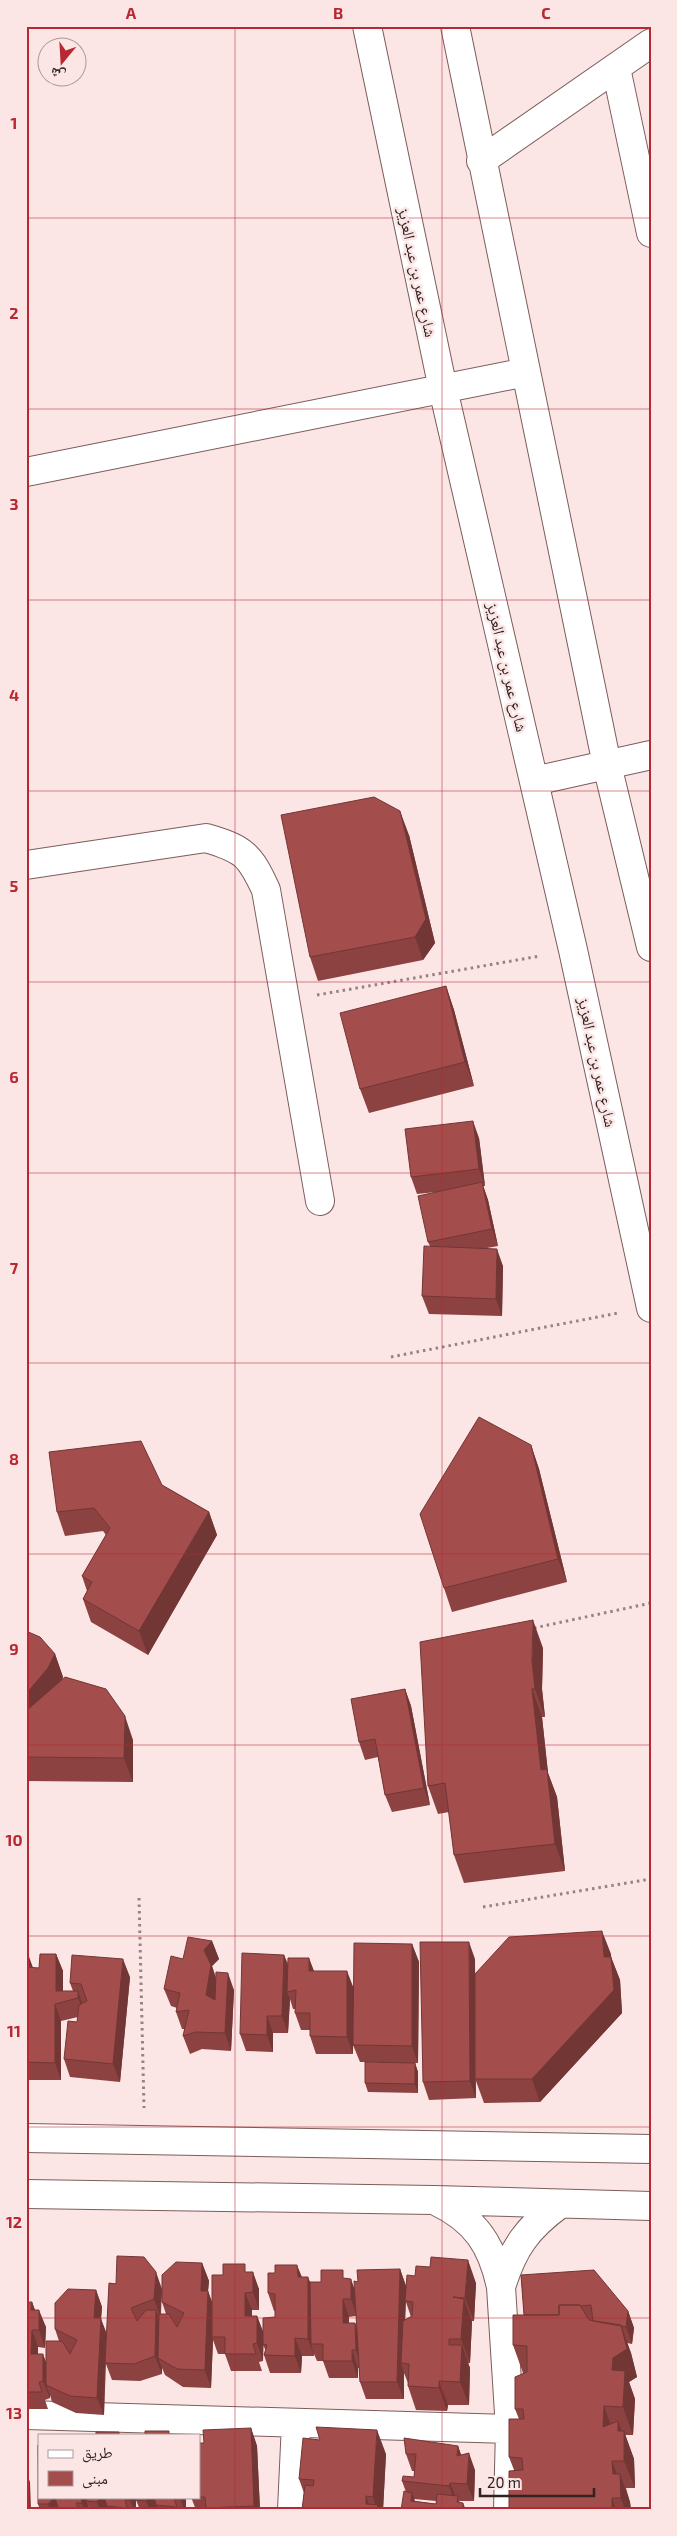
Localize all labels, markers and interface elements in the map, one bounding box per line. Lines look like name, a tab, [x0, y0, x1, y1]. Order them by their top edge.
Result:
text: A	[126, 3, 137, 22]
text: B	[333, 3, 343, 22]
text: C	[541, 3, 551, 22]
north arrow	[38, 38, 88, 88]
text: ش	[48, 63, 68, 85]
text: 1	[11, 113, 17, 132]
street label: شارع عمر بن عبد العزيز	[393, 204, 441, 339]
text: 2	[9, 303, 19, 322]
text: 3	[9, 494, 19, 513]
street label: شارع عمر بن عبد العزيز	[482, 599, 532, 734]
text: 4	[9, 685, 19, 704]
text: 5	[10, 876, 19, 895]
street label: شارع عمر بن عبد العزيز	[573, 994, 621, 1129]
text: 6	[9, 1067, 19, 1086]
text: 7	[10, 1258, 19, 1277]
text: 8	[9, 1449, 19, 1468]
text: 9	[9, 1639, 19, 1658]
text: 10	[5, 1830, 23, 1849]
text: 11	[7, 2021, 21, 2040]
text: 12	[6, 2212, 22, 2231]
text: 13	[6, 2403, 22, 2422]
legend	[38, 2434, 200, 2498]
text: طريق	[82, 2443, 113, 2463]
scale bar	[480, 2466, 593, 2498]
text: مبنى	[82, 2469, 108, 2489]
text: 20 m	[487, 2473, 521, 2491]

